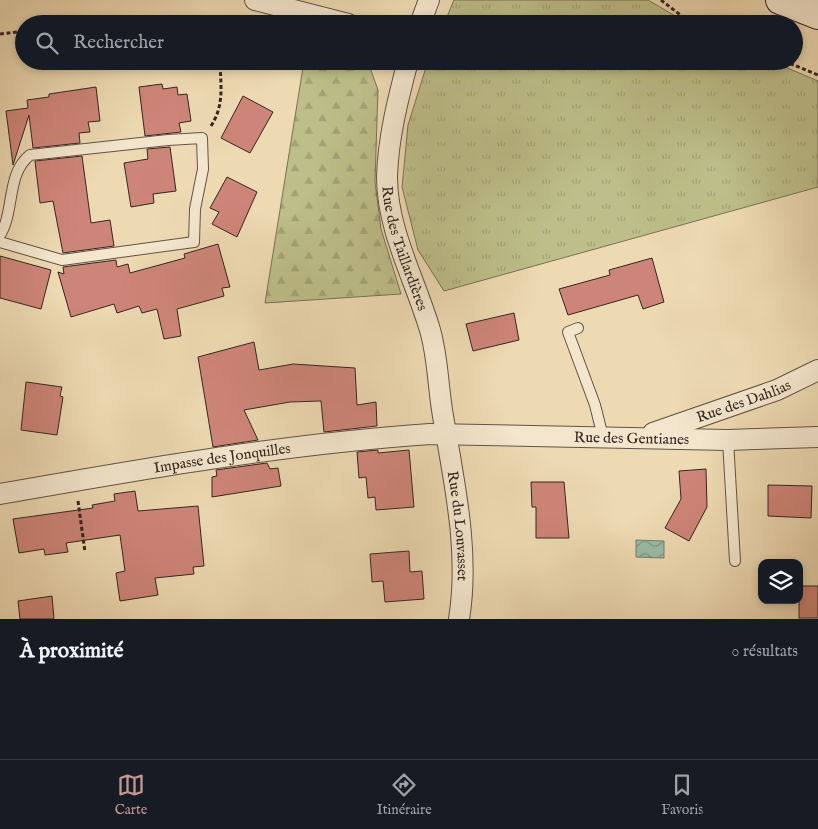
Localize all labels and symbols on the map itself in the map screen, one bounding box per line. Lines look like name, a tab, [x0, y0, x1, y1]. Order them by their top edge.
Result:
street label: Rue des Taillardières	[378, 185, 432, 313]
street label: Rue des Dahlias	[694, 375, 794, 427]
street label: Rue des Gentianes	[574, 427, 689, 449]
street label: Impasse des Jonquilles	[152, 438, 292, 477]
street label: Rue du Louvasset	[443, 469, 472, 581]

